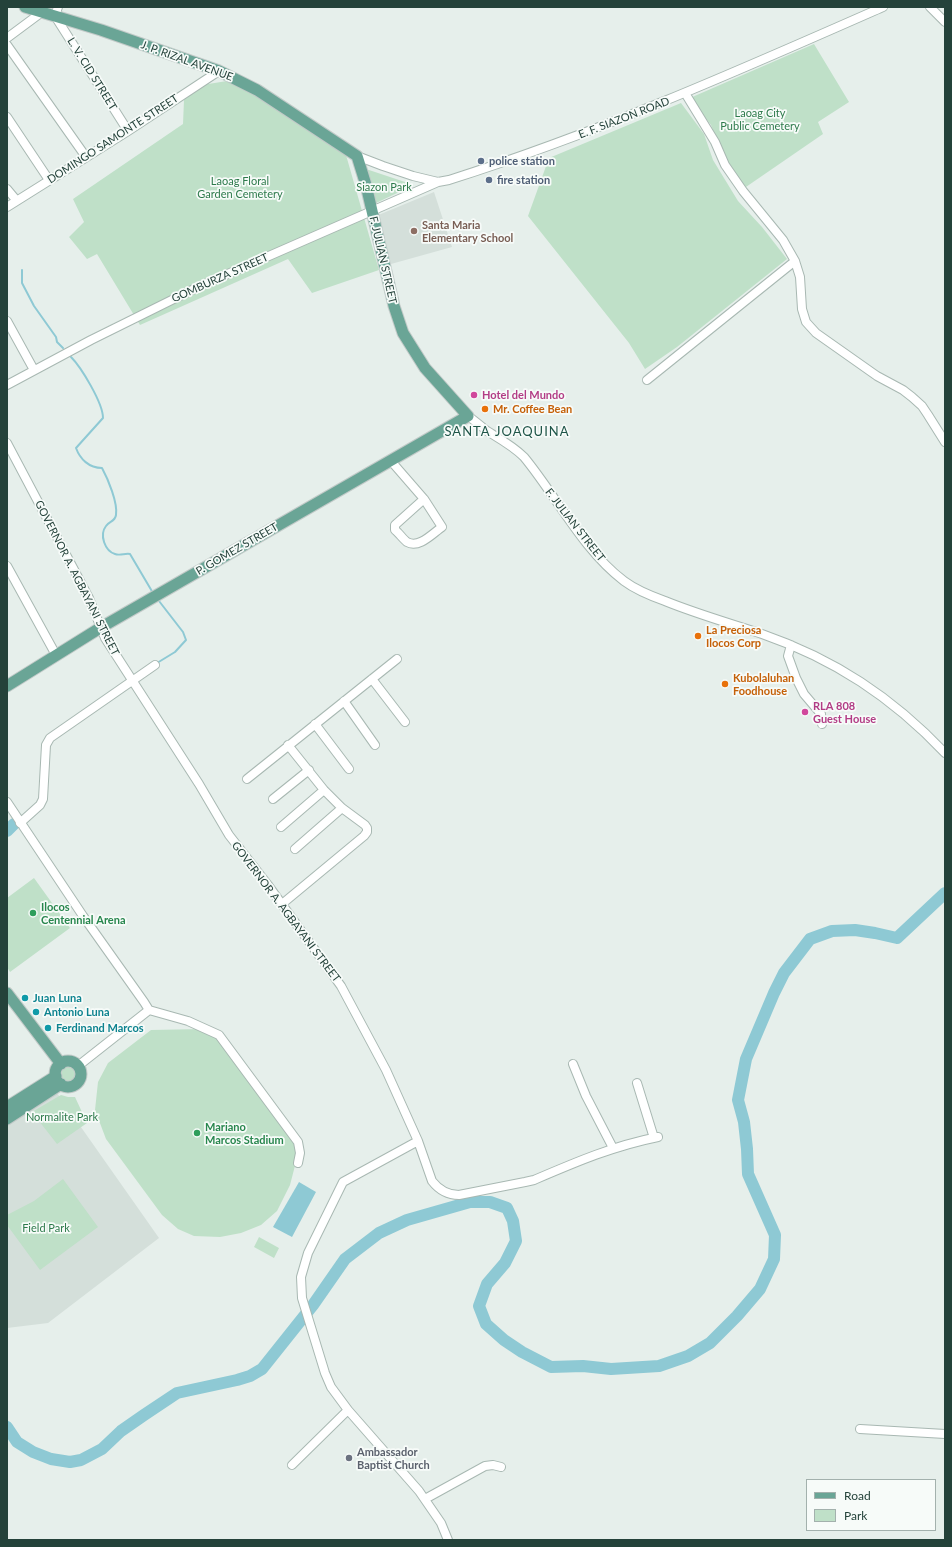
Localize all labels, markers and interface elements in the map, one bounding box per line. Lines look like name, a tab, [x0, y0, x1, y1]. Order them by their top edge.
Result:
street label: L. V. CID STREET	[64, 35, 120, 113]
street label: J. P. RIZAL AVENUE	[139, 38, 235, 84]
street label: DOMINGO SAMONTE STREET	[45, 92, 181, 186]
street label: E. F. SIAZON ROAD	[577, 95, 671, 141]
park label: Laoag City Public Cemetery	[720, 106, 800, 132]
place label: police station	[489, 154, 555, 168]
marker: police station	[476, 156, 486, 166]
place label: fire station	[497, 173, 550, 187]
park label: Laoag Floral Garden Cemetery	[197, 174, 283, 200]
marker: fire station	[484, 175, 494, 185]
park label: Siazon Park	[356, 180, 412, 194]
street label: F. JULIAN STREET	[367, 215, 399, 305]
place label: Santa Maria Elementary School	[422, 218, 513, 244]
marker: Santa Maria Elementary School	[409, 226, 419, 236]
street label: GOMBURZA STREET	[170, 251, 270, 305]
place label: Hotel del Mundo	[482, 388, 565, 402]
marker: Hotel del Mundo	[469, 390, 479, 400]
place label: Mr. Coffee Bean	[493, 402, 572, 416]
marker: Mr. Coffee Bean	[480, 404, 490, 414]
district label: SANTA JOAQUINA	[444, 424, 570, 440]
street label: F. JULIAN STREET	[542, 486, 608, 564]
street label: GOVERNOR A. AGBAYANI STREET	[32, 498, 122, 658]
street label: P. GOMEZ STREET	[194, 520, 280, 578]
place label: La Preciosa Ilocos Corp	[706, 623, 761, 649]
marker: La Preciosa Ilocos Corp	[693, 631, 703, 641]
place label: Kubolaluhan Foodhouse	[733, 671, 794, 697]
marker: Kubolaluhan Foodhouse	[720, 679, 730, 689]
place label: RLA 808 Guest House	[813, 699, 876, 725]
marker: RLA 808 Guest House	[800, 707, 810, 717]
street label: GOVERNOR A. AGBAYANI STREET	[229, 839, 343, 985]
place label: Ilocos Centennial Arena	[41, 900, 126, 926]
marker: Ilocos Centennial Arena	[28, 908, 38, 918]
place label: Juan Luna	[33, 991, 82, 1005]
marker: Juan Luna	[20, 993, 30, 1003]
place label: Antonio Luna	[44, 1005, 110, 1019]
marker: Antonio Luna	[31, 1007, 41, 1017]
place label: Ferdinand Marcos	[56, 1021, 144, 1035]
marker: Ferdinand Marcos	[43, 1023, 53, 1033]
park label: Normalite Park	[26, 1110, 98, 1124]
place label: Mariano Marcos Stadium	[205, 1120, 284, 1146]
marker: Mariano Marcos Stadium	[192, 1128, 202, 1138]
park label: Field Park	[22, 1221, 70, 1235]
place label: Ambassador Baptist Church	[357, 1445, 430, 1471]
marker: Ambassador Baptist Church	[344, 1453, 354, 1463]
legend	[806, 1479, 936, 1531]
text: Road	[844, 1488, 871, 1503]
text: Park	[844, 1508, 867, 1523]

